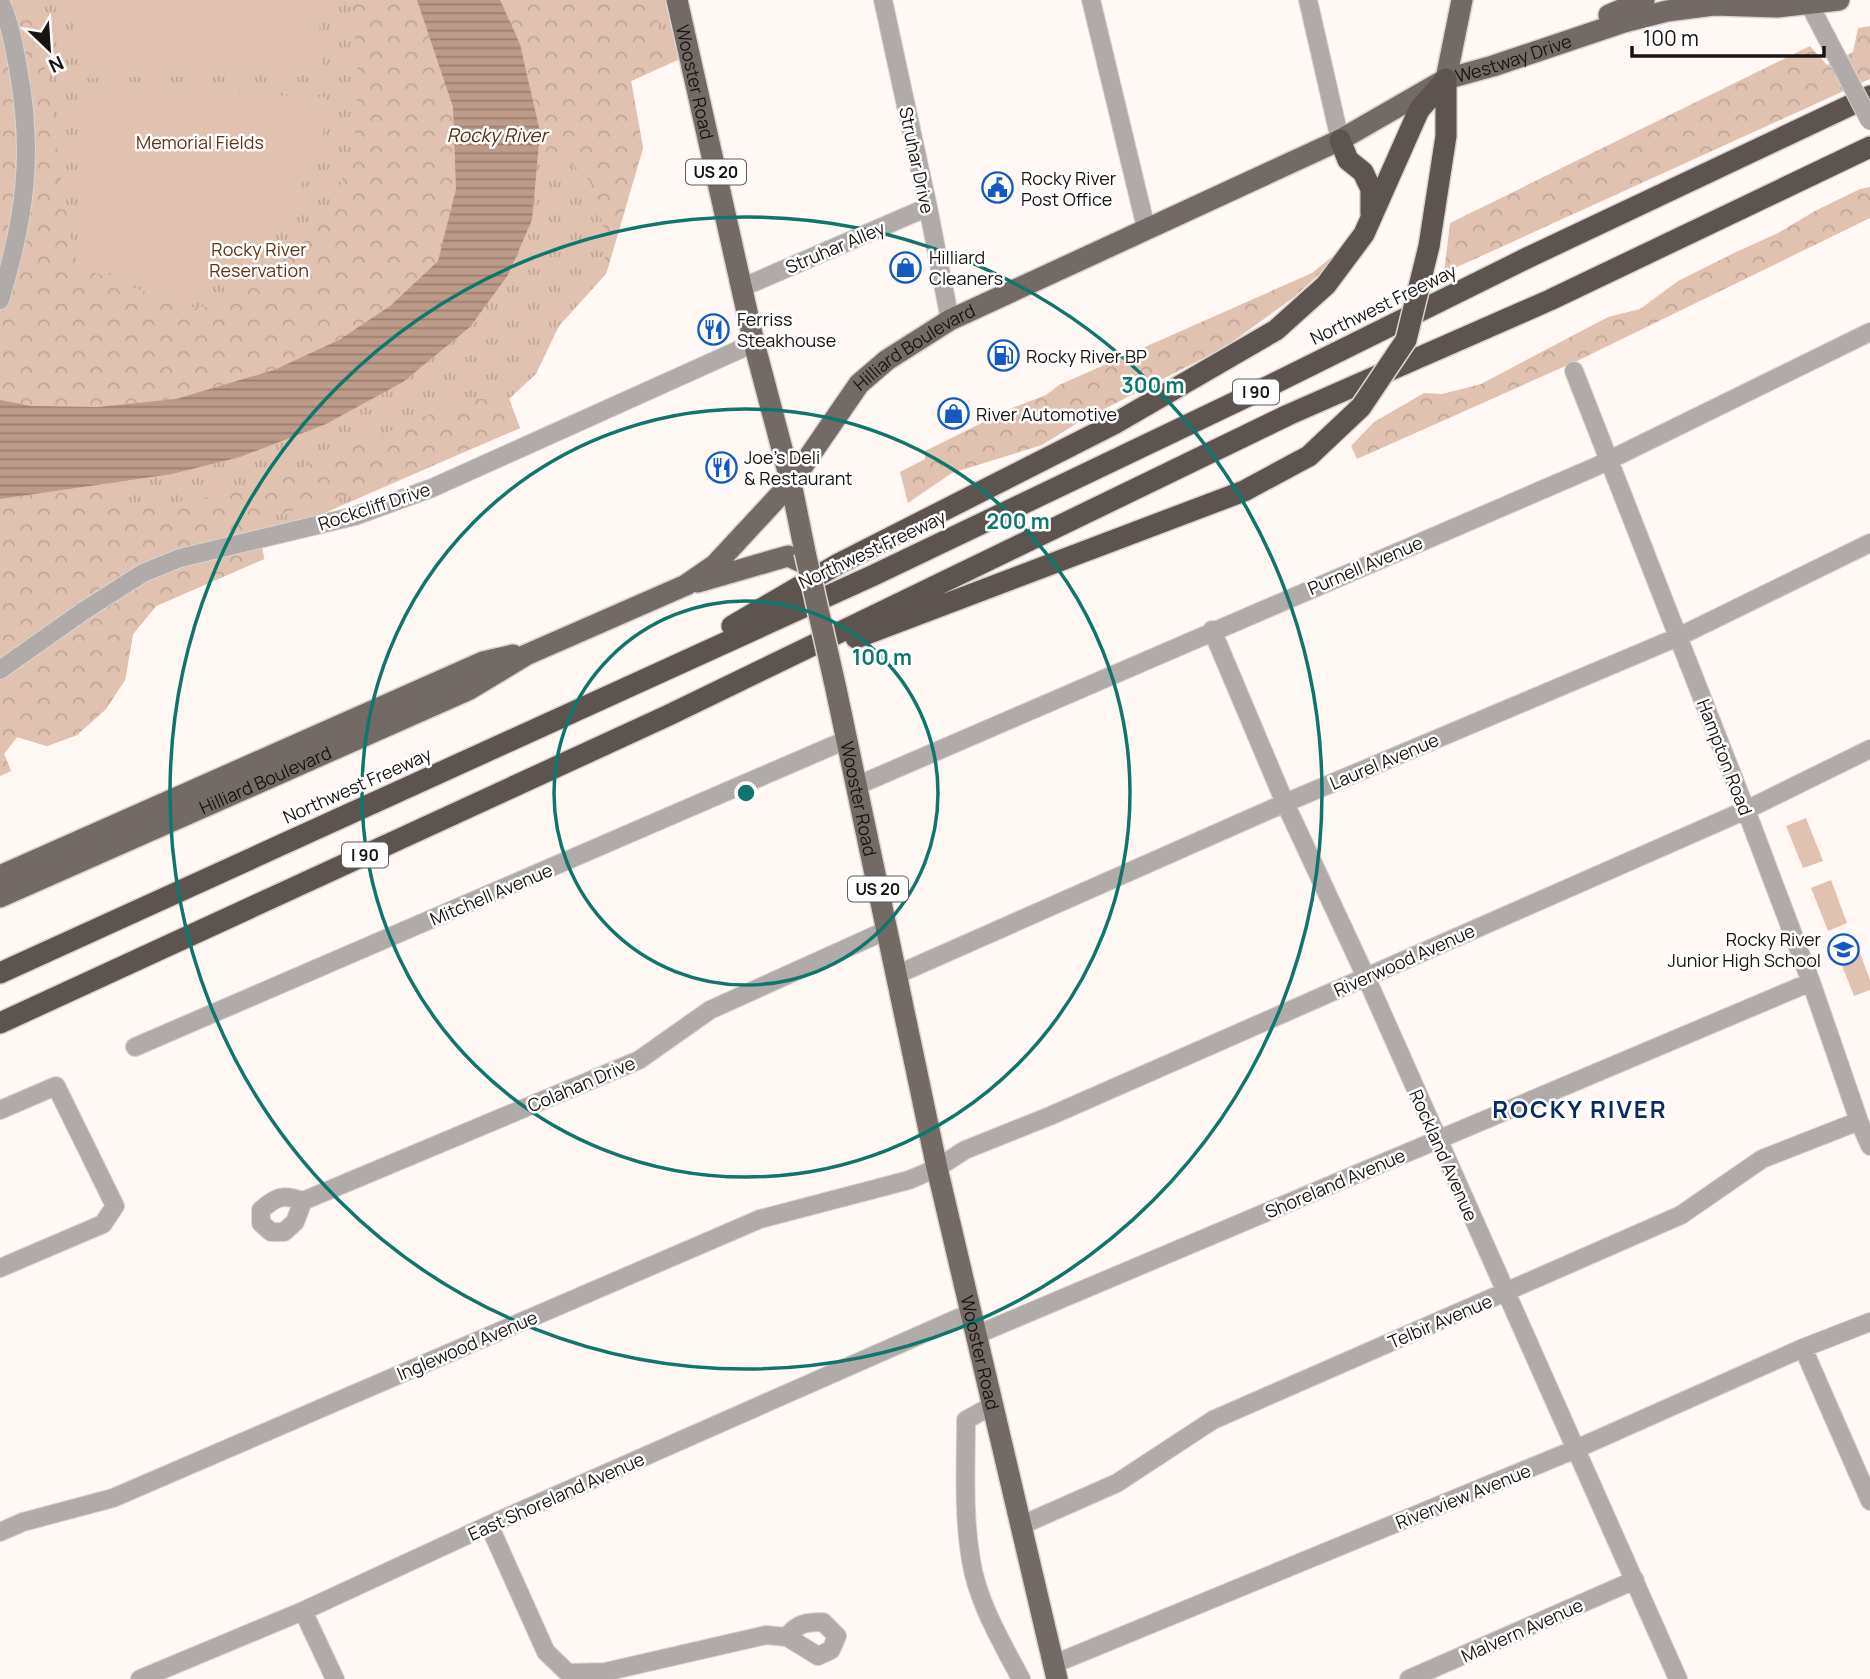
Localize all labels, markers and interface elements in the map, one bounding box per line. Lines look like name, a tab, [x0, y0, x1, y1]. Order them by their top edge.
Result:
north arrow	[14, 14, 84, 84]
scale bar	[1632, 14, 1825, 58]
street label: Wooster Road	[671, 22, 720, 141]
text: 100 m	[1643, 24, 1699, 52]
street label: Westway Drive	[1452, 28, 1575, 88]
text: N	[45, 50, 68, 79]
street label: Struhar Drive	[894, 105, 940, 215]
water label: Rocky River	[447, 122, 549, 148]
park label: Memorial Fields	[136, 130, 264, 154]
road number: US 20	[686, 160, 746, 184]
place label: Rocky River Post Office	[1021, 166, 1117, 211]
public building icon: Rocky River Post Office	[981, 171, 1015, 205]
street label: Struhar Alley	[782, 215, 889, 279]
park label: Rocky River Reservation	[209, 237, 309, 282]
place label: Hilliard Cleaners	[929, 245, 1003, 290]
shop icon: Hilliard Cleaners	[889, 250, 923, 284]
street label: Northwest Freeway	[1306, 258, 1461, 350]
street label: Hilliard Boulevard	[848, 298, 979, 396]
place label: Ferriss Steakhouse	[737, 307, 836, 352]
restaurant icon: Ferriss Steakhouse	[697, 312, 731, 346]
fuel station icon: Rocky River BP	[986, 339, 1020, 373]
place label: Rocky River BP	[1026, 344, 1147, 368]
text: 300 m	[1122, 371, 1184, 399]
road number: I 90	[1233, 380, 1279, 404]
shop icon: River Automotive	[936, 397, 970, 431]
place label: River Automotive	[976, 402, 1117, 426]
place label: Joe's Deli & Restaurant	[744, 445, 853, 490]
restaurant icon: Joe's Deli & Restaurant	[704, 450, 738, 484]
street label: Rockcliff Drive	[315, 477, 433, 535]
street label: Northwest Freeway	[794, 504, 950, 594]
text: 200 m	[986, 507, 1050, 535]
street label: Purnell Avenue	[1304, 530, 1426, 600]
text: 100 m	[852, 643, 912, 671]
street label: Hampton Road	[1692, 695, 1758, 819]
street label: Laurel Avenue	[1326, 727, 1442, 795]
street label: Wooster Road	[835, 739, 883, 858]
street label: Hilliard Boulevard	[195, 740, 335, 819]
street label: Northwest Freeway	[279, 741, 435, 828]
centre of rings	[734, 781, 758, 805]
road number: I 90	[342, 842, 388, 868]
street label: Mitchell Avenue	[426, 857, 556, 931]
road number: US 20	[848, 876, 908, 902]
street label: Riverwood Avenue	[1330, 918, 1478, 1002]
place label: Rocky River Junior High School	[1668, 927, 1821, 972]
school or university icon: Rocky River Junior High School	[1827, 932, 1861, 966]
street label: Colahan Drive	[523, 1051, 639, 1117]
street label: Rockland Avenue	[1404, 1085, 1484, 1225]
district label: ROCKY RIVER	[1492, 1092, 1668, 1125]
street label: Shoreland Avenue	[1261, 1143, 1409, 1223]
street label: Telbir Avenue	[1384, 1288, 1496, 1354]
street label: Wooster Road	[955, 1293, 1005, 1412]
street label: Inglewood Avenue	[393, 1305, 541, 1385]
street label: East Shoreland Avenue	[464, 1446, 648, 1546]
street label: Riverview Avenue	[1392, 1458, 1534, 1534]
street label: Malvern Avenue	[1457, 1592, 1587, 1668]

